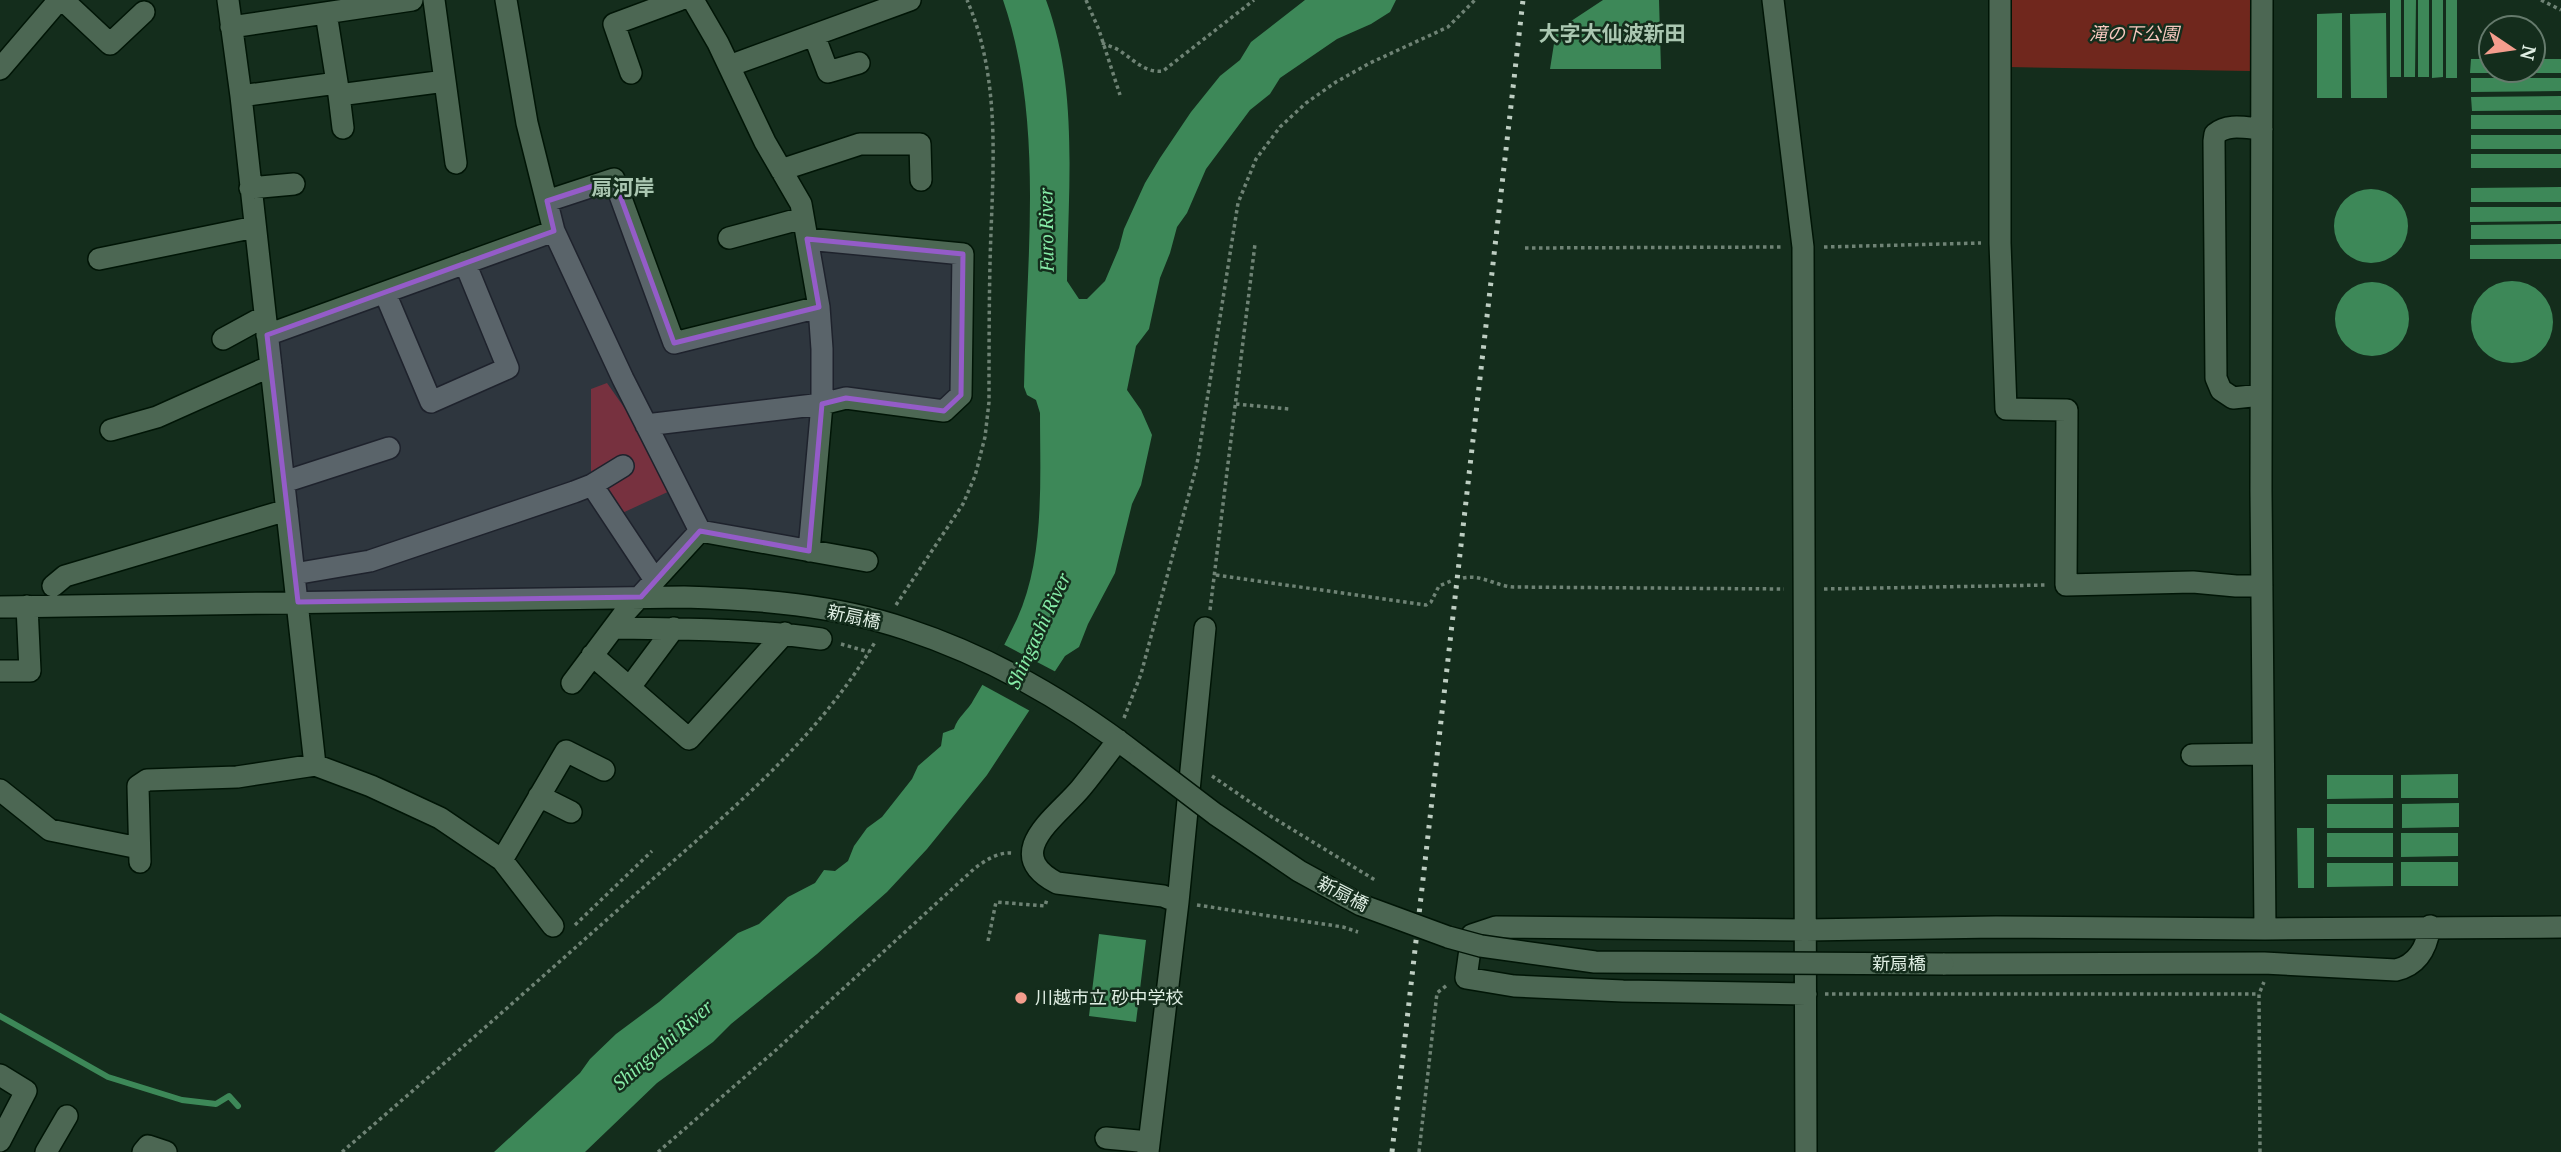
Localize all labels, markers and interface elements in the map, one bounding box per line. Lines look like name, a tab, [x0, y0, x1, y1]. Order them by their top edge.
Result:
north arrow	[2477, 14, 2547, 84]
district label: 大字大仙波新田	[1539, 19, 1686, 47]
park label: 滝の下公園	[2089, 21, 2182, 45]
text: N	[2515, 43, 2543, 63]
district label: 扇河岸	[592, 173, 655, 201]
water label: Furo River	[1032, 187, 1059, 273]
water label: Shingashi River	[1000, 568, 1076, 693]
street label: 新扇橋	[825, 599, 883, 633]
street label: 新扇橋	[1314, 870, 1373, 916]
street label: 新扇橋	[1872, 951, 1926, 975]
place label: 川越市立 砂中学校	[1035, 985, 1183, 1009]
marker: 川越市立 砂中学校	[1013, 990, 1029, 1006]
water label: Shingashi River	[606, 994, 718, 1095]

